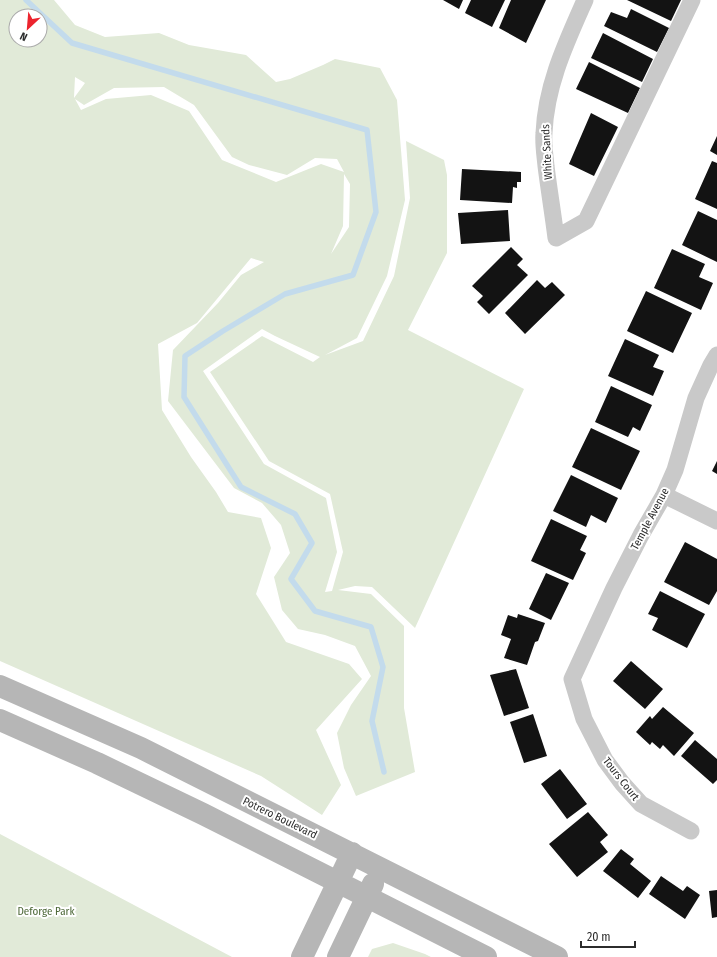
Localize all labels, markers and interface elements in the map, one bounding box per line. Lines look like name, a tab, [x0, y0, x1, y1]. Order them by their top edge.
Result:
north arrow	[8, 8, 48, 48]
text: N	[18, 29, 30, 44]
street label: White Sands	[539, 124, 555, 180]
street label: Temple Avenue	[628, 486, 672, 552]
street label: Tours Court	[600, 755, 642, 804]
street label: Potrero Boulevard	[241, 794, 319, 842]
park label: Deforge Park	[17, 905, 75, 918]
scale bar	[581, 923, 635, 949]
text: 20 m	[587, 930, 611, 944]

